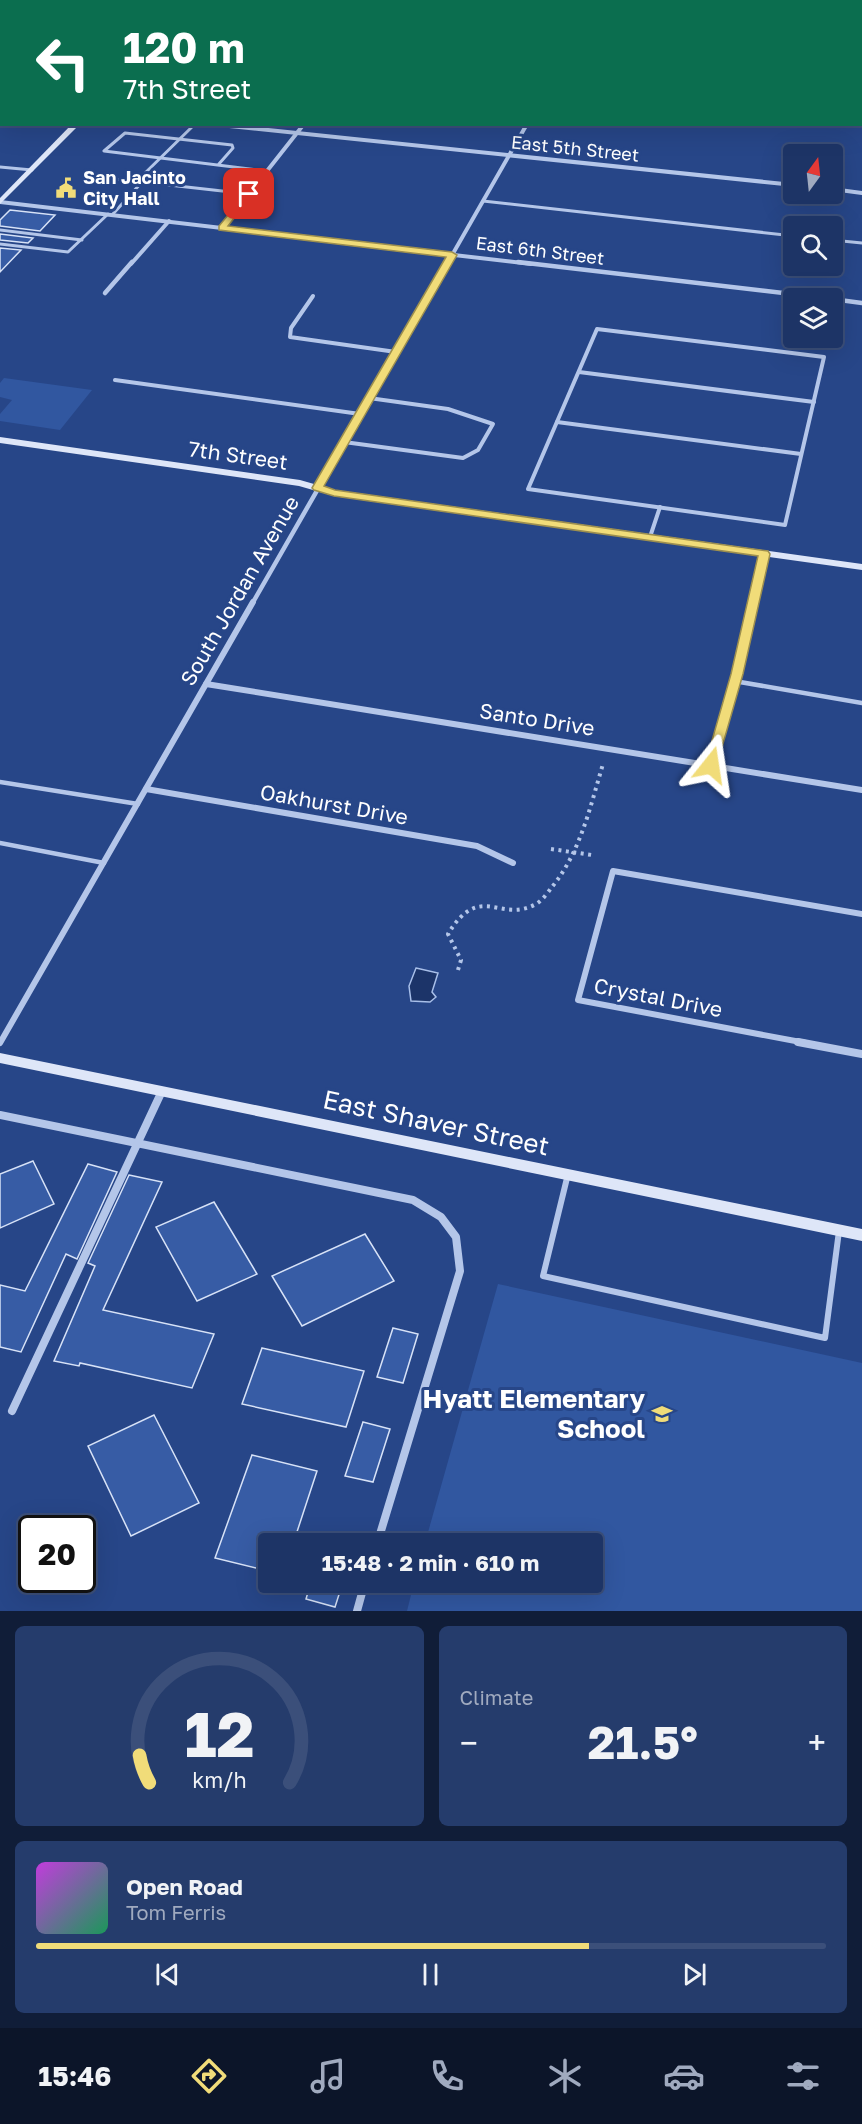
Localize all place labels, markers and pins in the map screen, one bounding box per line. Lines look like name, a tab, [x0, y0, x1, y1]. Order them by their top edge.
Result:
place label: San Jacinto City Hall	[83, 166, 186, 209]
pin	[223, 168, 274, 219]
public building icon: San Jacinto City Hall	[54, 176, 78, 200]
place label: Hyatt Elementary School	[423, 1383, 645, 1444]
school or university icon: Hyatt Elementary School	[650, 1402, 674, 1426]

